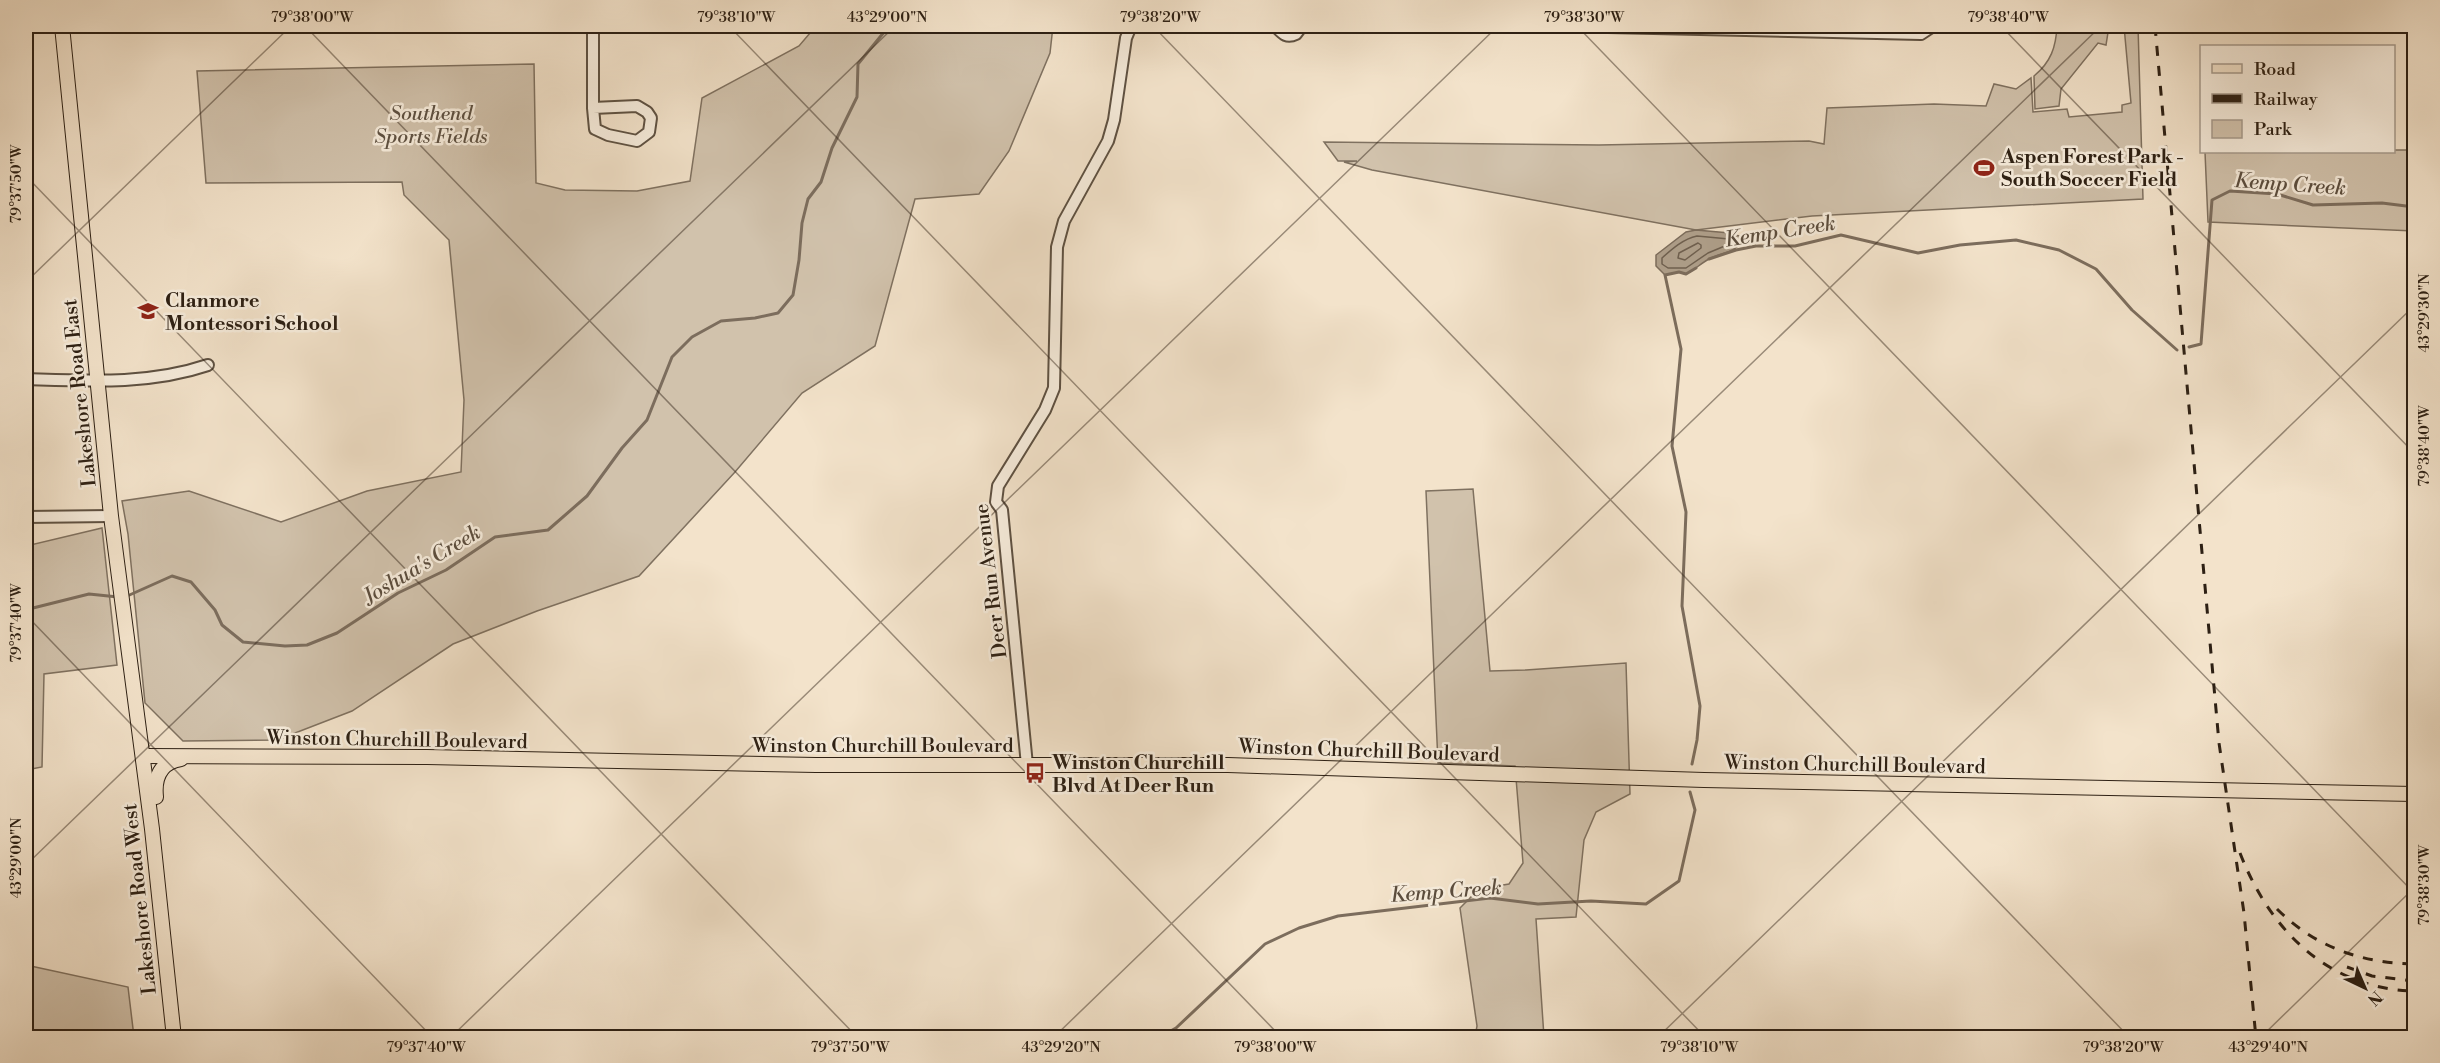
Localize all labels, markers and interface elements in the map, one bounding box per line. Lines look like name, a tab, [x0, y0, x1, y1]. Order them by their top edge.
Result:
text: 79°38'00"W	[271, 8, 353, 27]
text: 79°38'10"W	[697, 8, 775, 27]
text: 43°29'00"N	[847, 8, 927, 27]
text: 79°38'20"W	[1120, 8, 1201, 27]
text: 79°38'30"W	[1544, 8, 1625, 27]
text: 79°38'40"W	[1967, 8, 2049, 27]
legend	[2200, 45, 2395, 153]
text: Road	[2254, 58, 2297, 81]
text: Railway	[2254, 88, 2318, 111]
park label: Southend Sports Fields	[374, 102, 488, 150]
text: Park	[2254, 118, 2293, 141]
text: 79°37'50"W	[7, 144, 26, 223]
place label: Aspen Forest Park - South Soccer Field	[2000, 145, 2184, 193]
sports icon: Aspen Forest Park - South Soccer Field	[1972, 156, 1996, 180]
water label: Kemp Creek	[2233, 168, 2347, 202]
water label: Kemp Creek	[1723, 210, 1837, 254]
text: 43°29'30"N	[2415, 274, 2434, 352]
place label: Clanmore Montessori School	[165, 289, 339, 337]
street label: Lakeshore Road East	[58, 298, 103, 488]
school or university icon: Clanmore Montessori School	[136, 299, 160, 323]
text: 79°38'40"W	[2415, 405, 2434, 487]
street label: Deer Run Avenue	[970, 502, 1013, 660]
water label: Joshua's Creek	[357, 520, 486, 611]
text: 79°37'40"W	[7, 583, 26, 663]
street label: Winston Churchill Boulevard	[265, 726, 528, 755]
street label: Winston Churchill Boulevard	[751, 734, 1014, 759]
street label: Winston Churchill Boulevard	[1237, 734, 1501, 769]
place label: Winston Churchill Blvd At Deer Run	[1051, 751, 1225, 799]
street label: Winston Churchill Boulevard	[1723, 751, 1986, 780]
bus stop icon: Winston Churchill Blvd At Deer Run	[1023, 761, 1047, 785]
street label: Lakeshore Road West	[118, 802, 163, 996]
text: 43°29'00"N	[7, 818, 26, 898]
text: 79°38'30"W	[2415, 844, 2434, 925]
water label: Kemp Creek	[1389, 875, 1503, 909]
north arrow	[2335, 958, 2395, 1018]
text: N	[2363, 986, 2386, 1010]
text: 79°37'40"W	[386, 1038, 466, 1057]
text: 79°37'50"W	[811, 1038, 890, 1057]
text: 43°29'20"N	[1021, 1038, 1101, 1057]
text: 79°38'00"W	[1234, 1038, 1316, 1057]
text: 79°38'10"W	[1660, 1038, 1738, 1057]
text: 79°38'20"W	[2083, 1038, 2164, 1057]
text: 43°29'40"N	[2228, 1038, 2308, 1057]

